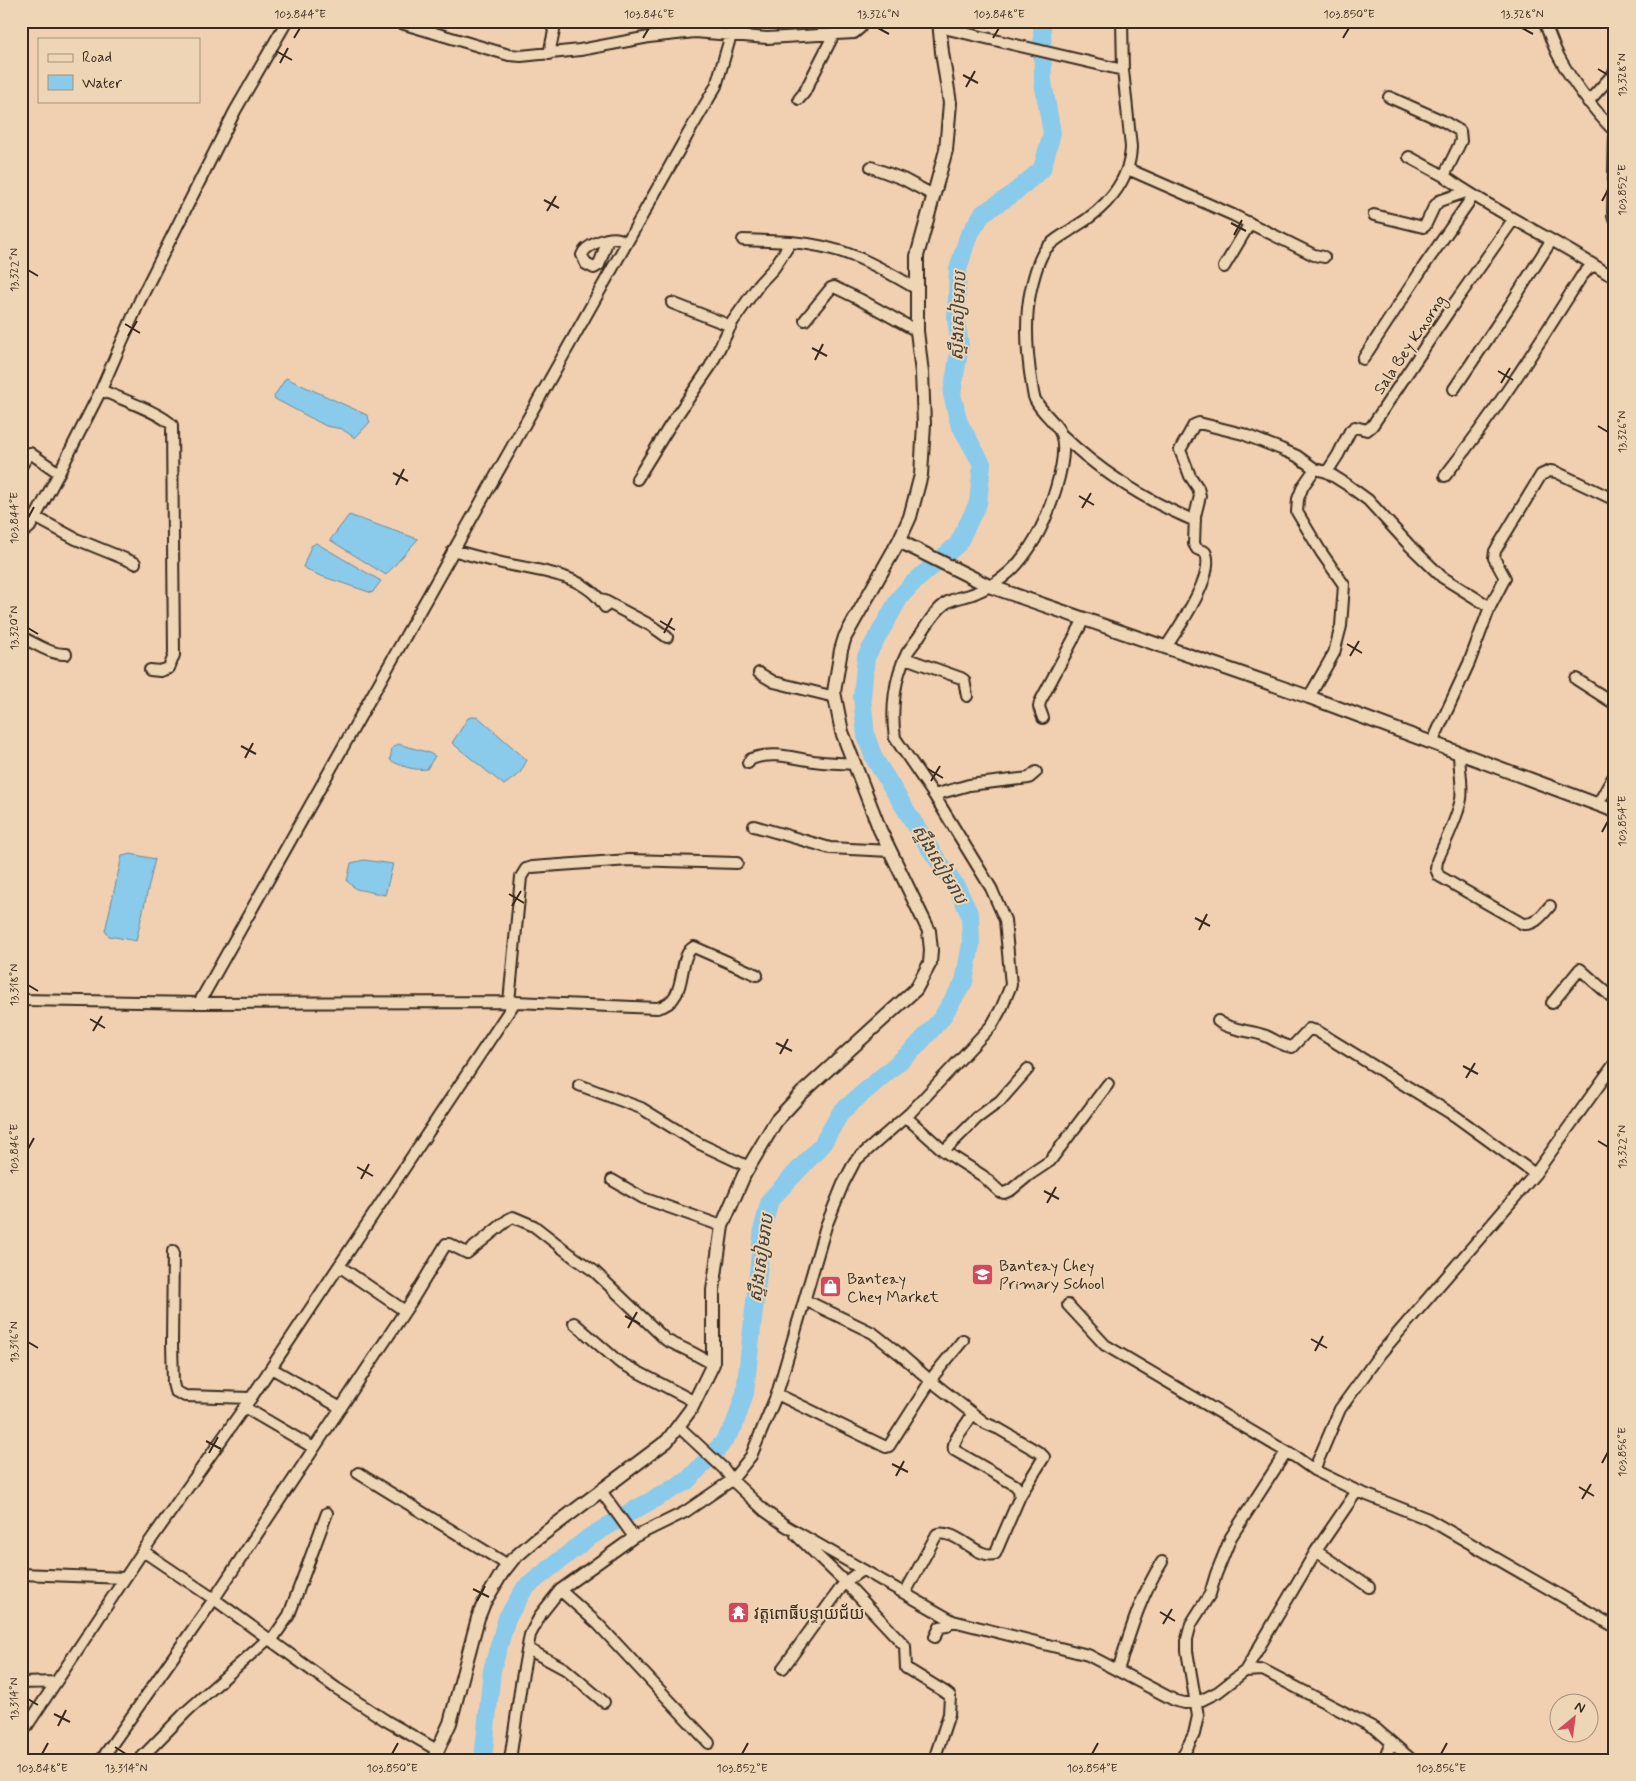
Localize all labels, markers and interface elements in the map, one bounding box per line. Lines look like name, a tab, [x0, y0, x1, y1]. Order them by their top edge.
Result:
text: 103.844°E	[274, 7, 326, 23]
text: 103.846°E	[624, 7, 674, 23]
text: 13.326°N	[857, 7, 899, 23]
text: 103.848°E	[973, 7, 1025, 23]
text: 103.850°E	[1323, 7, 1375, 23]
text: 13.328°N	[1500, 7, 1544, 23]
legend	[38, 38, 200, 102]
text: Road	[82, 48, 112, 68]
text: 13.328°N	[1615, 53, 1631, 97]
text: Water	[82, 74, 122, 94]
text: 103.852°E	[1615, 164, 1631, 216]
text: 13.322°N	[7, 248, 23, 292]
water label: ស្ទឹងសៀមរាប	[944, 269, 973, 361]
street label: Sala Bey Knorng	[1369, 291, 1452, 399]
text: 13.326°N	[1615, 411, 1631, 453]
text: 103.844°E	[7, 492, 23, 544]
text: 13.320°N	[7, 606, 23, 650]
text: 103.854°E	[1615, 795, 1631, 847]
water label: ស្ទឹងសៀមរាប	[906, 820, 974, 910]
text: 13.318°N	[7, 964, 23, 1006]
text: 103.846°E	[7, 1124, 23, 1174]
text: 13.322°N	[1615, 1125, 1631, 1169]
water label: ស្ទឹងសៀមរាប	[743, 1211, 780, 1304]
place label: Banteay Chey Primary School	[999, 1256, 1105, 1295]
school or university icon: Banteay Chey Primary School	[971, 1262, 995, 1286]
place label: Banteay Chey Market	[847, 1269, 940, 1308]
shop icon: Banteay Chey Market	[819, 1275, 843, 1299]
text: 13.316°N	[7, 1321, 23, 1363]
text: 103.856°E	[1615, 1427, 1631, 1477]
temple icon: វត្តពោធិ៍បន្ទាយជ័យ	[726, 1601, 750, 1625]
place label: វត្តពោធិ៍បន្ទាយជ័យ	[754, 1603, 865, 1625]
text: 13.314°N	[7, 1678, 23, 1720]
north arrow	[1548, 1694, 1598, 1744]
text: N	[1571, 1697, 1588, 1718]
text: 103.848°E	[16, 1761, 68, 1777]
text: 13.314°N	[105, 1761, 147, 1777]
text: 103.850°E	[366, 1761, 418, 1777]
text: 103.852°E	[716, 1761, 768, 1777]
text: 103.854°E	[1066, 1761, 1118, 1777]
text: 103.856°E	[1416, 1761, 1466, 1777]

